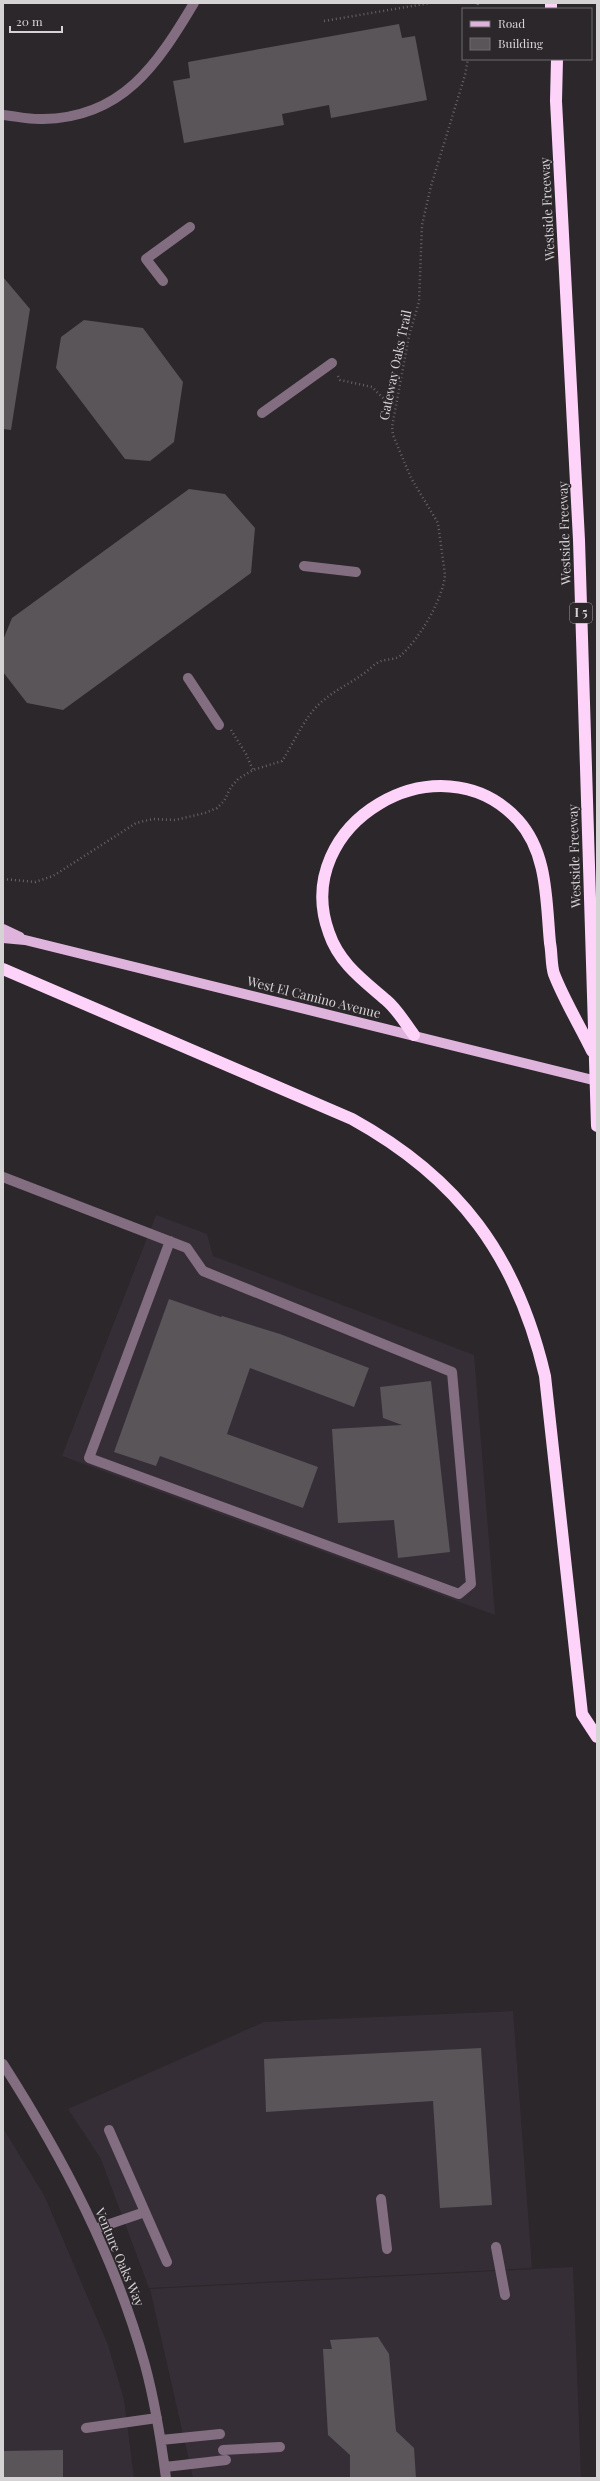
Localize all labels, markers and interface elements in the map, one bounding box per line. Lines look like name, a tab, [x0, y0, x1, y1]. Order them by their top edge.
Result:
scale bar	[10, 8, 62, 34]
legend	[462, 8, 592, 60]
text: 20 m	[16, 13, 43, 29]
text: Road	[498, 15, 525, 31]
text: Building	[498, 35, 544, 51]
street label: Westside Freeway	[535, 156, 558, 262]
street label: Gateway Oaks Trail	[375, 308, 415, 422]
street label: Westside Freeway	[553, 480, 574, 586]
road number: I 5	[570, 603, 592, 623]
street label: Westside Freeway	[563, 803, 584, 909]
street label: West El Camino Avenue	[245, 971, 383, 1021]
street label: Venture Oaks Way	[92, 2204, 149, 2309]

